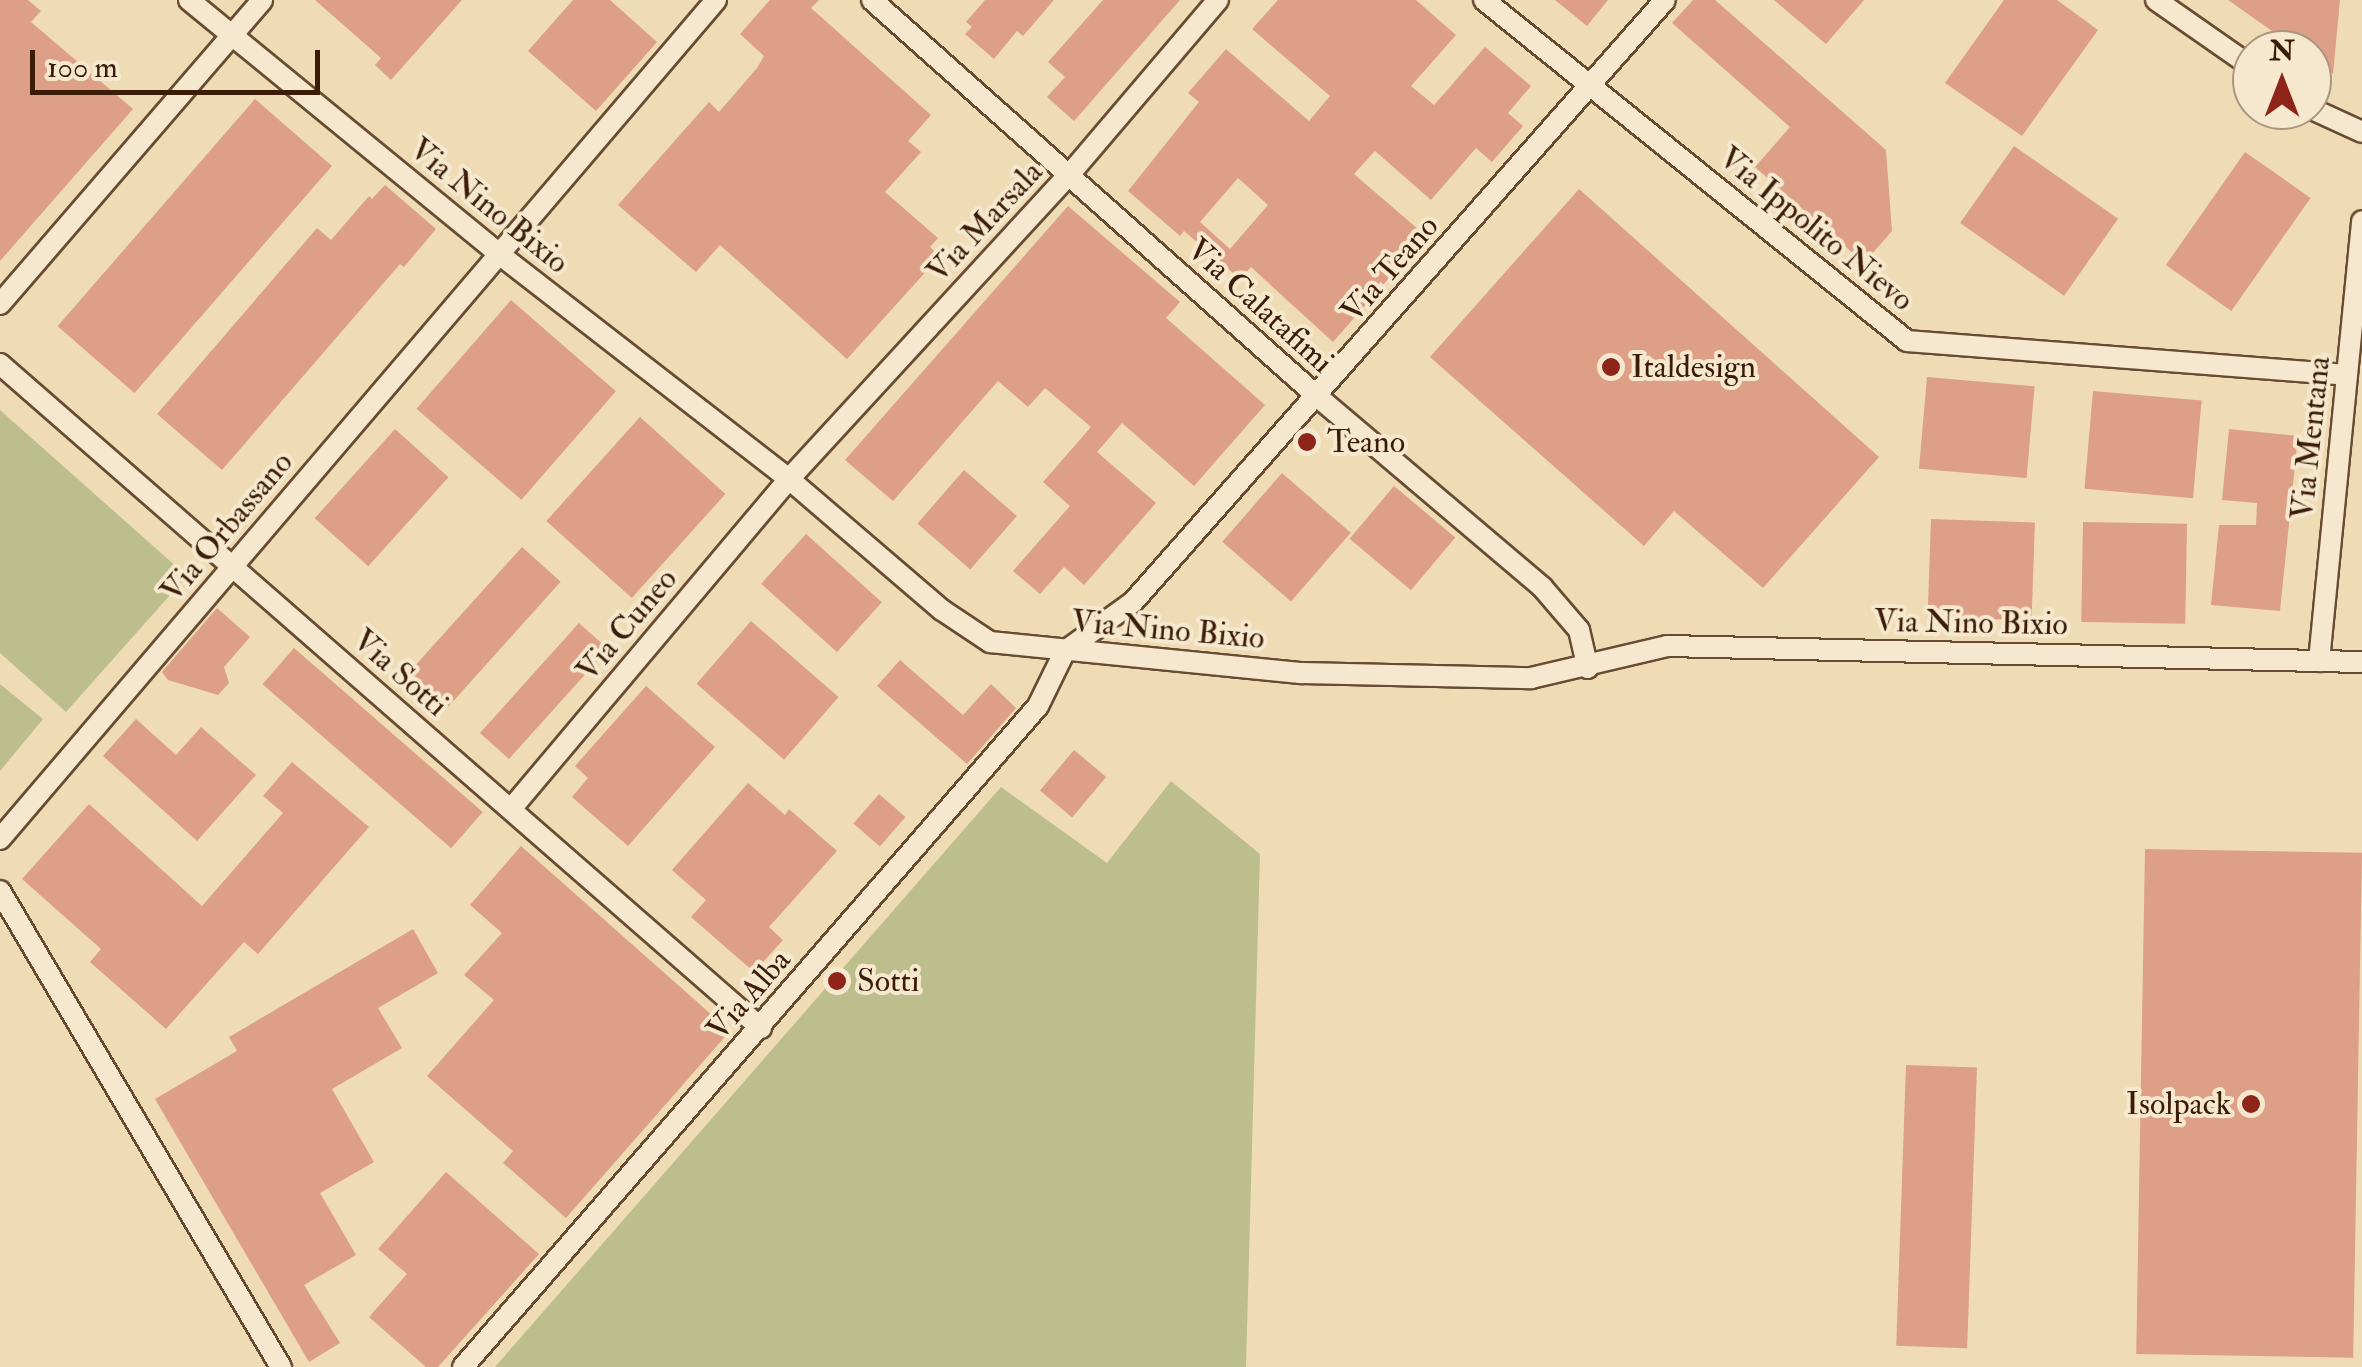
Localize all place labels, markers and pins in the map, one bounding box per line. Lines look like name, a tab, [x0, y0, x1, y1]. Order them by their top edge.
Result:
place label: Italdesign	[1631, 348, 1756, 386]
marker: Italdesign	[1600, 356, 1622, 378]
place label: Teano	[1327, 423, 1405, 461]
marker: Teano	[1296, 431, 1318, 453]
place label: Sotti	[857, 962, 919, 1000]
marker: Sotti	[826, 970, 848, 992]
place label: Isolpack	[2126, 1085, 2231, 1123]
marker: Isolpack	[2240, 1093, 2262, 1115]

